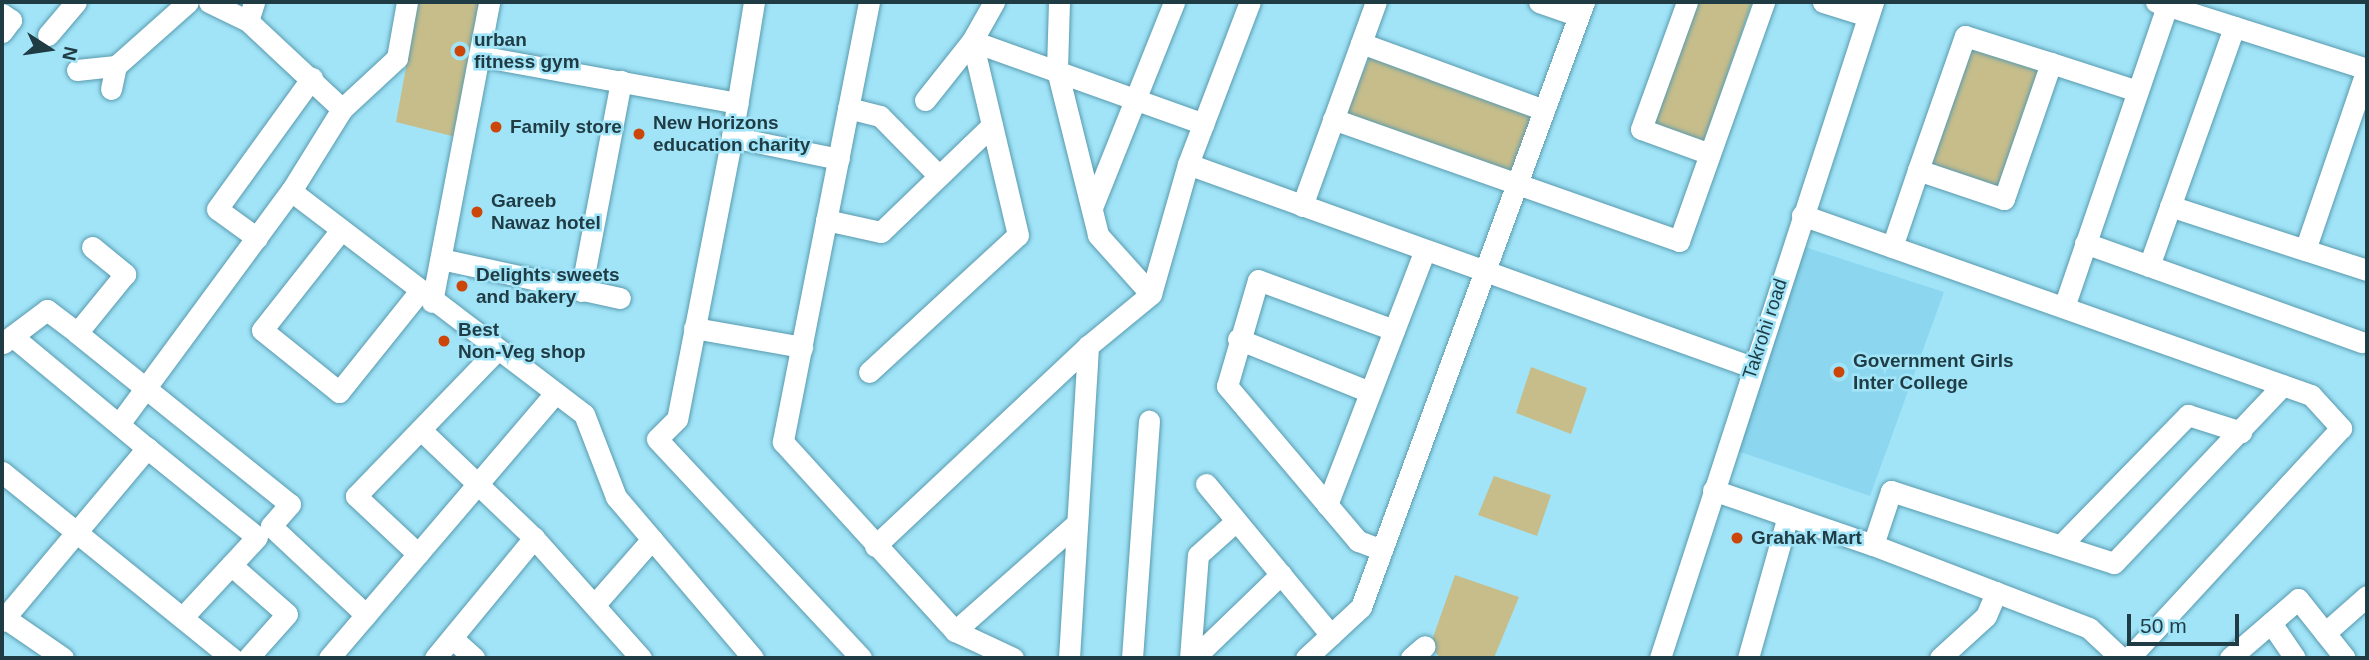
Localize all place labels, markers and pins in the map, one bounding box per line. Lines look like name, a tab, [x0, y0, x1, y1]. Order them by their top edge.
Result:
place label: urban fitness gym	[474, 29, 580, 73]
marker: urban fitness gym	[452, 43, 468, 59]
place label: New Horizons education charity	[653, 112, 810, 156]
place label: Family store	[510, 116, 622, 138]
marker: Family store	[488, 119, 504, 135]
marker: New Horizons education charity	[631, 126, 647, 142]
place label: Gareeb Nawaz hotel	[491, 190, 601, 234]
marker: Gareeb Nawaz hotel	[469, 204, 485, 220]
place label: Delights sweets and bakery	[476, 264, 620, 308]
marker: Delights sweets and bakery	[454, 278, 470, 294]
place label: Best Non-Veg shop	[458, 319, 586, 363]
marker: Best Non-Veg shop	[436, 333, 452, 349]
place label: Government Girls Inter College	[1853, 350, 2013, 394]
marker: Government Girls Inter College	[1831, 364, 1847, 380]
place label: Grahak Mart	[1751, 527, 1862, 549]
marker: Grahak Mart	[1729, 530, 1745, 546]

